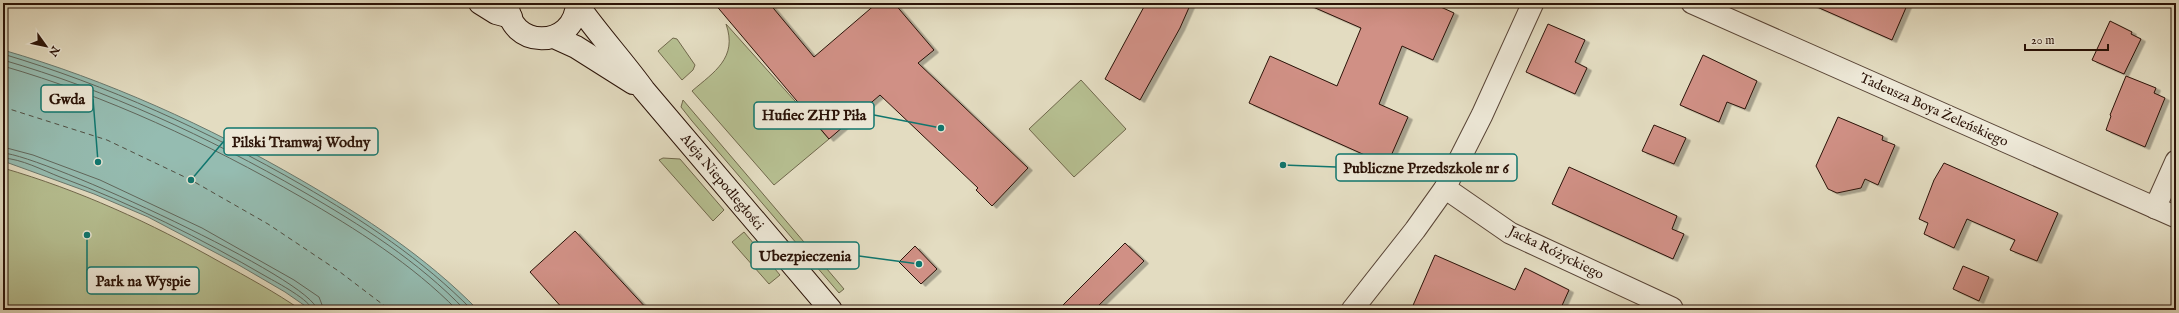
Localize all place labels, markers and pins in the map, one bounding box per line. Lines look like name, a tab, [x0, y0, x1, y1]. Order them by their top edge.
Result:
callout: Gwda	[41, 85, 93, 112]
callout: Hufiec ZHP Piła	[754, 102, 874, 129]
callout: Pilski Tramwaj Wodny	[224, 128, 378, 155]
callout: Publiczne Przedszkole nr 6	[1336, 154, 1517, 181]
callout: Ubezpieczenia	[751, 242, 859, 269]
callout: Park na Wyspie	[87, 267, 199, 294]

